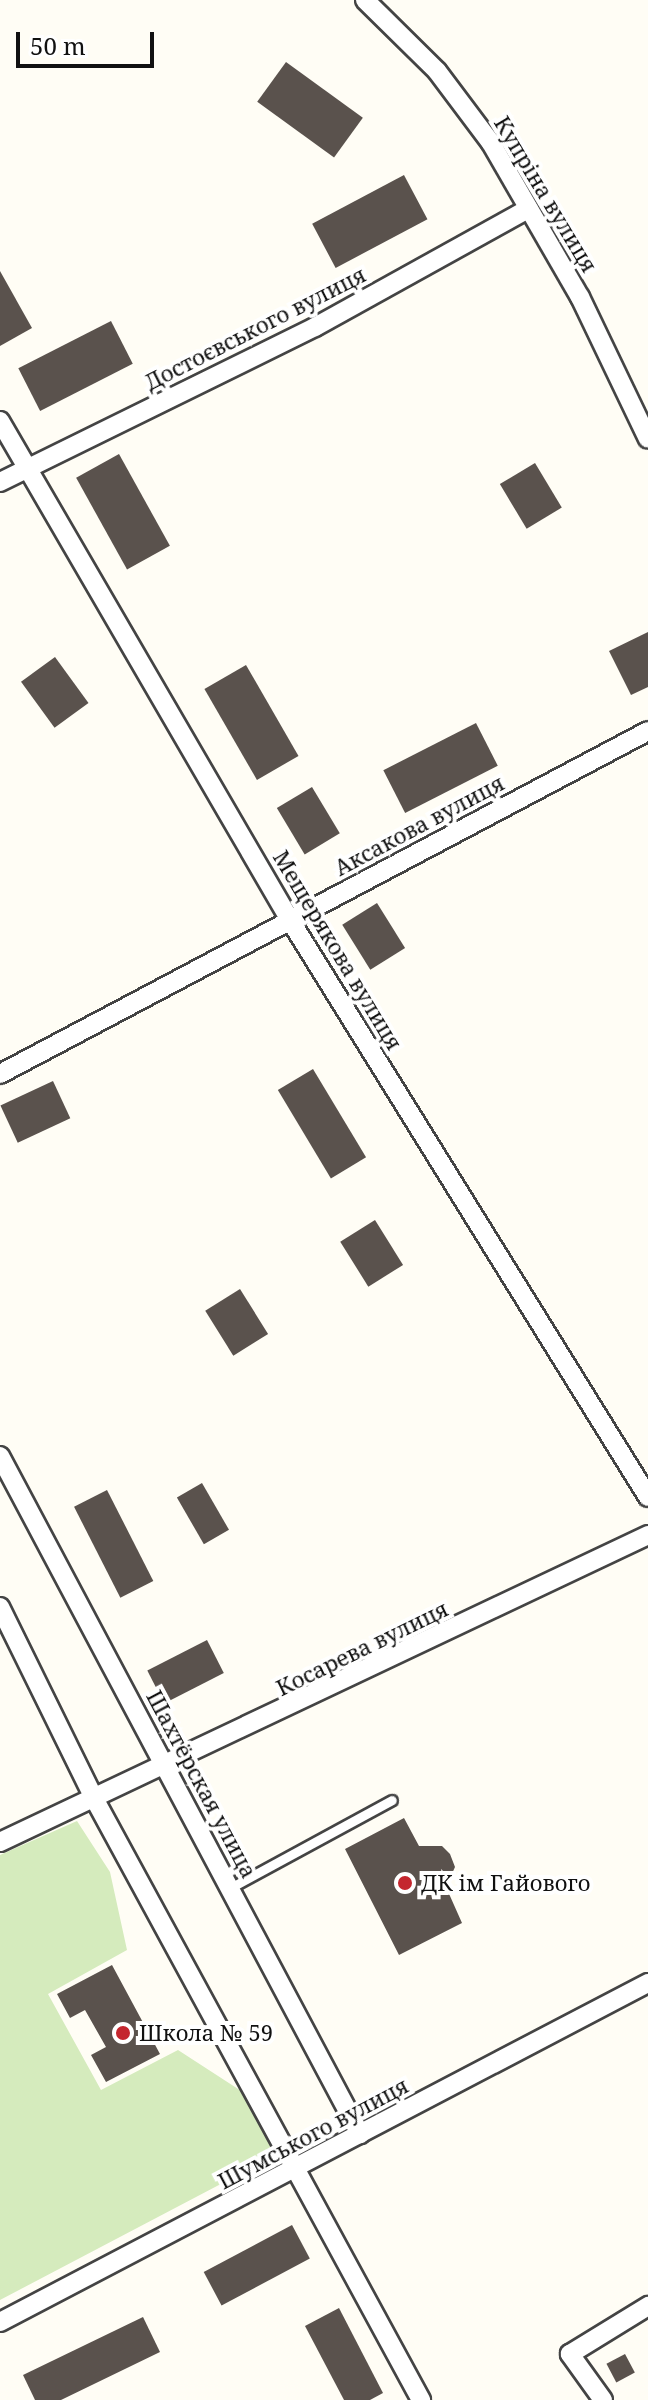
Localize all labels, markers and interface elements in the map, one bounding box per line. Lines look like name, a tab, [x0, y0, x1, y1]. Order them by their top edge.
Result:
scale bar	[20, 16, 158, 66]
text: 50 m	[30, 29, 86, 62]
street label: Купріна вулиця	[489, 111, 603, 277]
street label: Достоєвського вулиця	[140, 261, 370, 395]
street label: Аксакова вулиця	[330, 769, 508, 881]
street label: Мещерякова вулиця	[268, 845, 408, 1055]
street label: Косарева вулиця	[272, 1595, 452, 1701]
street label: Шахтёрская улица	[141, 1686, 263, 1882]
place label: ДК ім Гайового	[421, 1870, 591, 1896]
marker: ДК ім Гайового	[396, 1874, 414, 1892]
place label: Школа № 59	[139, 2020, 273, 2046]
marker: Школа № 59	[114, 2024, 132, 2042]
street label: Шумського вулиця	[213, 2072, 413, 2194]

